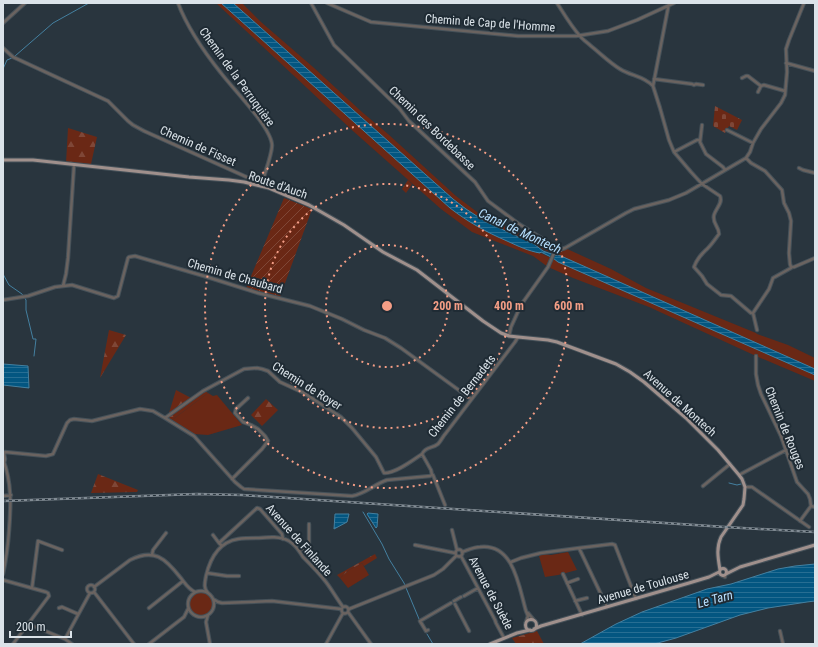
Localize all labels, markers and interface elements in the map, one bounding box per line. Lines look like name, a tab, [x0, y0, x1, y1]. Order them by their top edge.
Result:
street label: Chemin de Cap de l'Homme	[424, 11, 556, 35]
street label: Chemin de la Perruquière	[196, 25, 278, 129]
street label: Chemin des Bordebasse	[386, 83, 478, 173]
street label: Chemin de Fisset	[158, 123, 239, 169]
street label: Route d'Auch	[247, 168, 310, 202]
water label: Canal de Montech	[476, 205, 564, 257]
street label: Chemin de Chaubard	[186, 256, 284, 296]
centre of rings	[380, 299, 394, 313]
text: 200 m	[433, 299, 463, 313]
text: 400 m	[494, 299, 524, 313]
text: 600 m	[554, 299, 584, 313]
street label: Chemin de Bernadets	[425, 352, 499, 440]
street label: Chemin de Royer	[270, 359, 345, 413]
street label: Avenue de Montech	[641, 367, 719, 439]
street label: Chemin de Rouges	[762, 385, 808, 471]
street label: Avenue de Finlande	[263, 501, 335, 579]
street label: Avenue de Suède	[466, 554, 516, 632]
street label: Avenue de Toulouse	[596, 567, 691, 607]
water label: Le Tarn	[695, 587, 735, 611]
scale bar	[10, 613, 71, 639]
text: 200 m	[16, 620, 46, 634]

